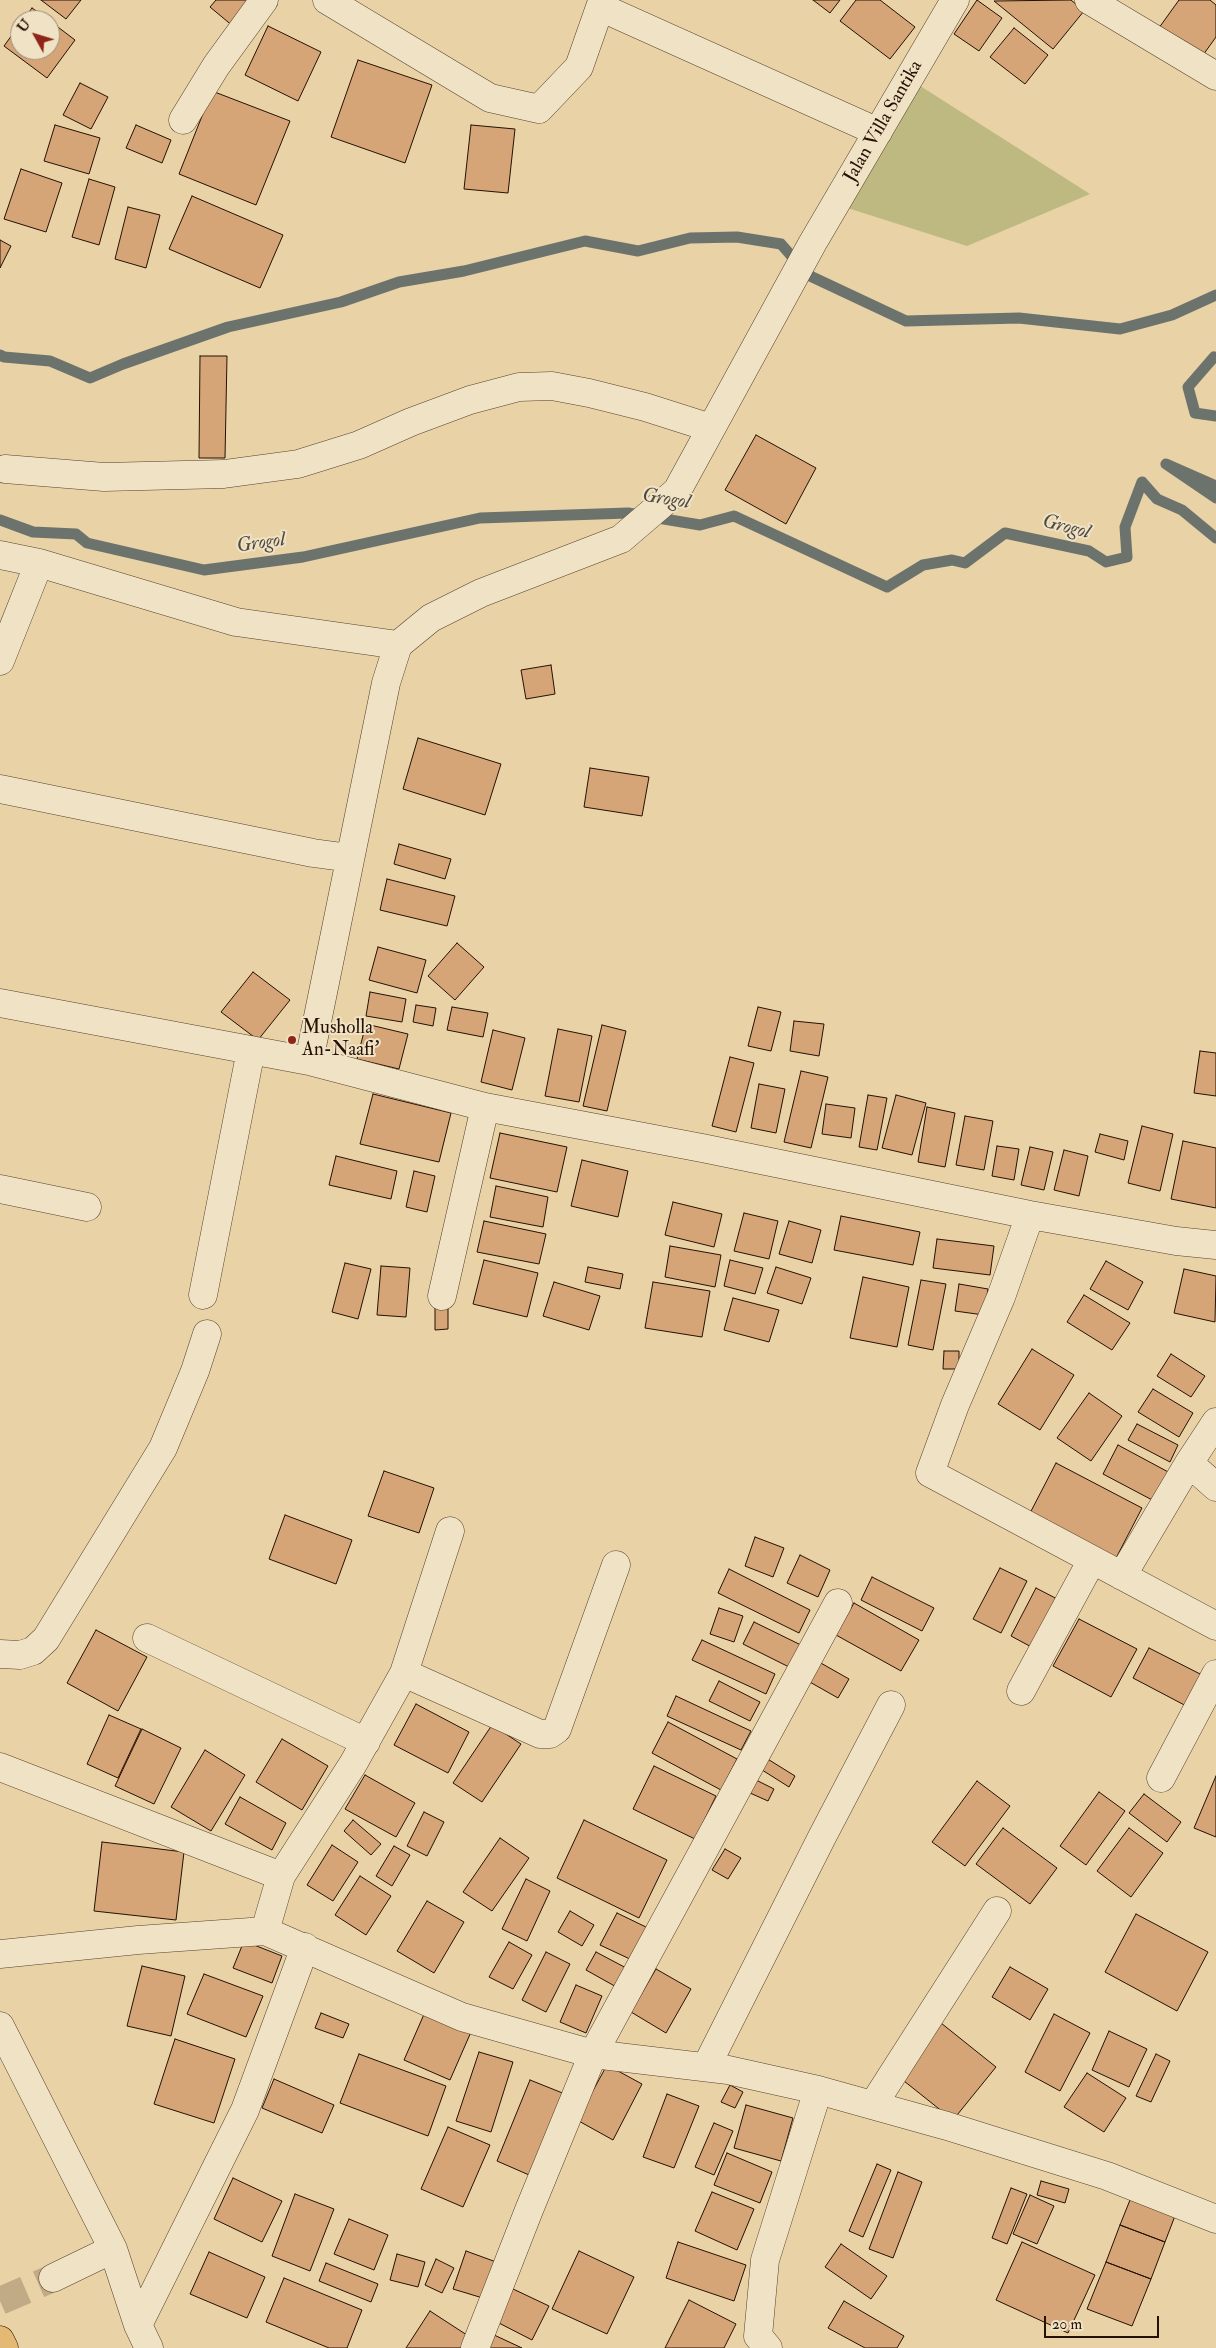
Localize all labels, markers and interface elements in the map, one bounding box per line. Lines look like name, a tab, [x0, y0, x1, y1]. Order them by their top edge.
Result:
north arrow	[10, 10, 60, 60]
text: U	[13, 16, 34, 36]
street label: Jalan Villa Santika	[840, 57, 928, 187]
water label: Grogol	[640, 484, 692, 516]
water label: Grogol	[1040, 510, 1092, 546]
water label: Grogol	[235, 529, 287, 559]
place label: Musholla An-Naafi'	[302, 1018, 379, 1062]
marker: Musholla An-Naafi'	[286, 1034, 298, 1046]
scale bar	[1046, 2306, 1161, 2338]
text: 20 m	[1052, 2315, 1082, 2334]

